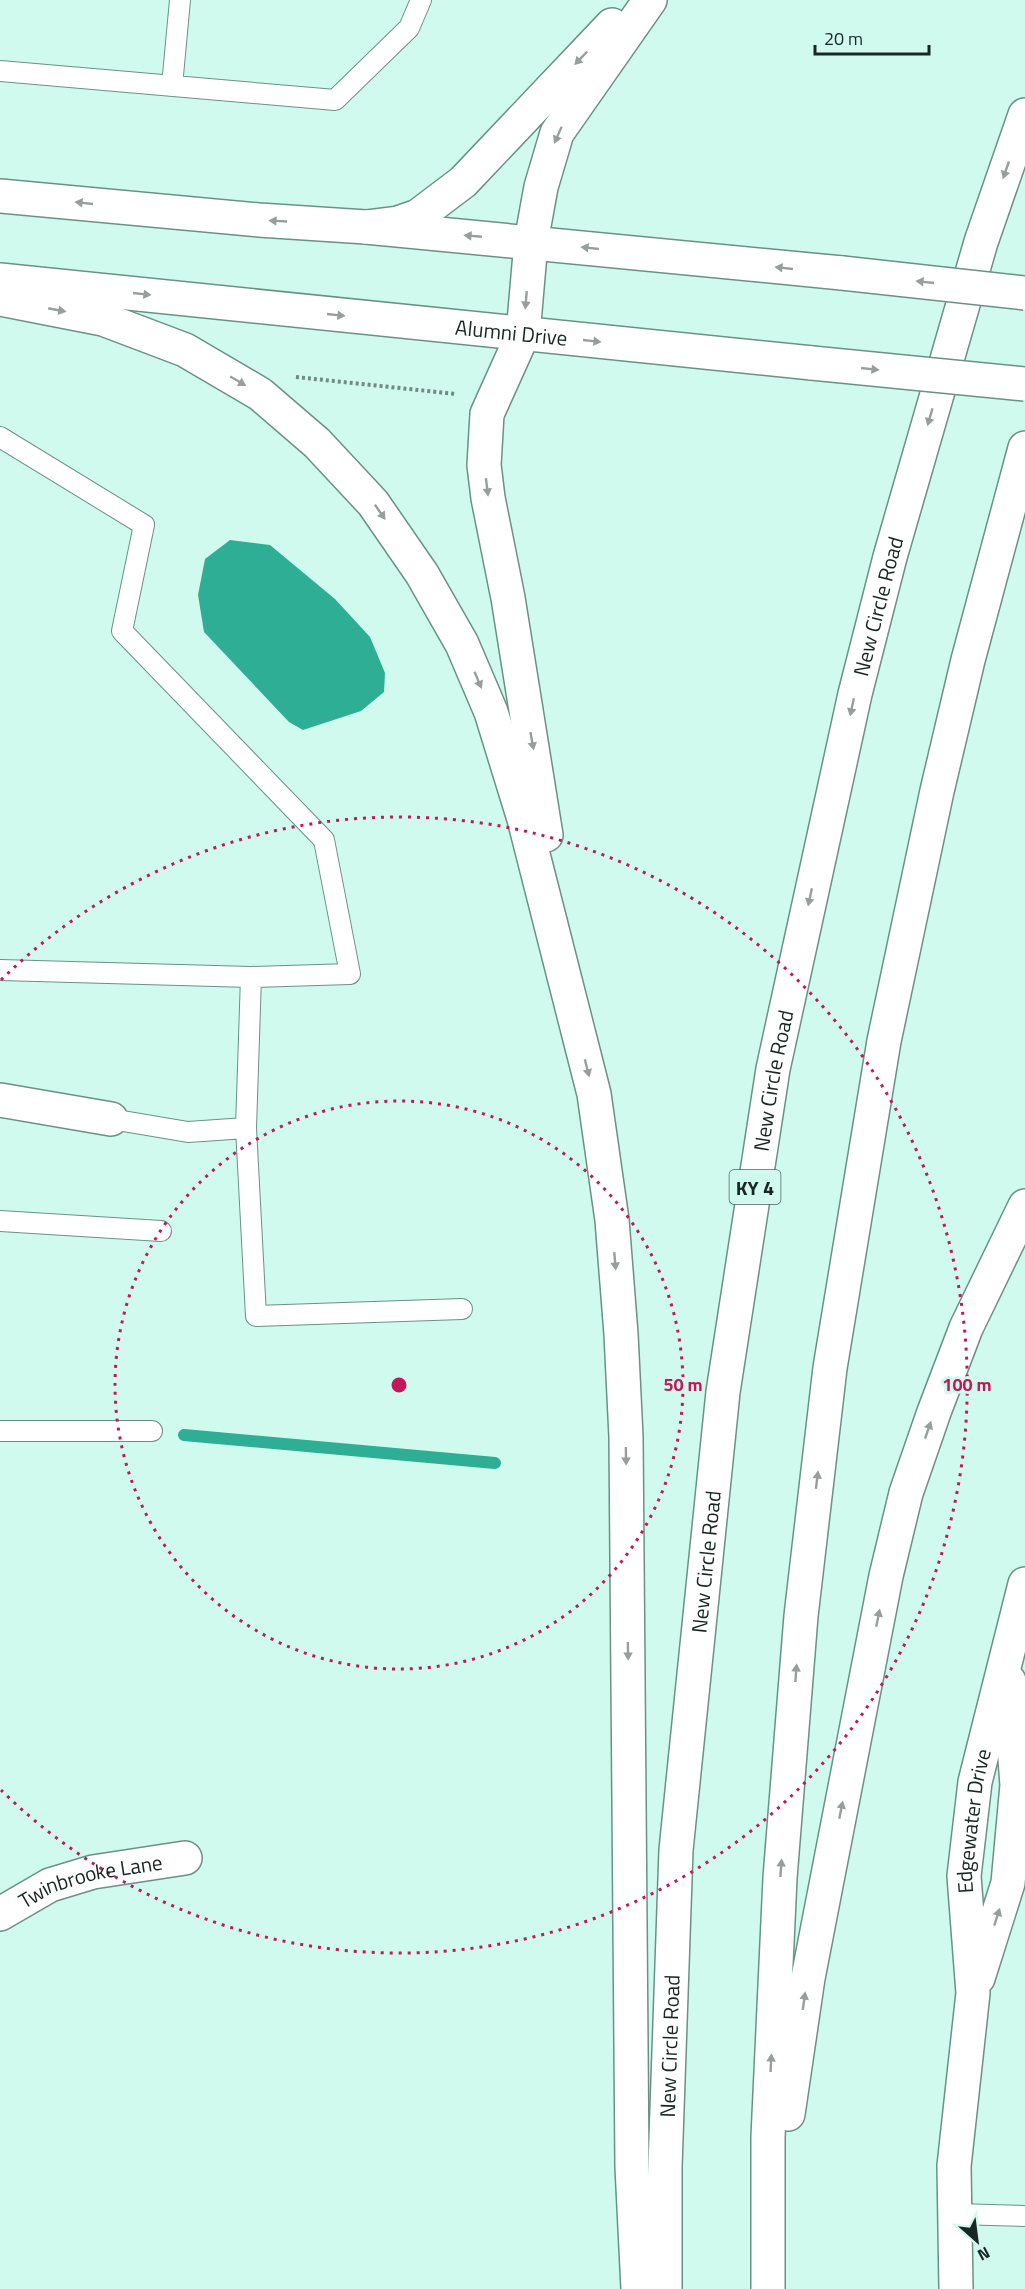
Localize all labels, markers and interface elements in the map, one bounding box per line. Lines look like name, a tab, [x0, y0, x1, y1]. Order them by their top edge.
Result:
scale bar	[815, 18, 929, 56]
text: 20 m	[824, 25, 863, 52]
one-way arrow	[574, 50, 588, 65]
one-way arrow	[553, 126, 562, 143]
one-way arrow	[1000, 162, 1010, 180]
one-way arrow	[75, 198, 94, 208]
one-way arrow	[269, 217, 288, 226]
one-way arrow	[463, 232, 482, 241]
one-way arrow	[580, 243, 599, 253]
one-way arrow	[774, 263, 793, 273]
one-way arrow	[915, 277, 934, 287]
one-way arrow	[132, 290, 151, 299]
one-way arrow	[521, 291, 531, 310]
one-way arrow	[48, 306, 67, 315]
one-way arrow	[326, 310, 345, 319]
street label: Alumni Drive	[454, 311, 569, 354]
one-way arrow	[583, 336, 602, 346]
one-way arrow	[860, 364, 879, 374]
one-way arrow	[230, 375, 246, 386]
one-way arrow	[925, 408, 934, 426]
one-way arrow	[482, 478, 491, 497]
one-way arrow	[374, 504, 386, 520]
street label: New Circle Road	[844, 533, 911, 679]
one-way arrow	[473, 672, 483, 690]
one-way arrow	[847, 697, 857, 716]
one-way arrow	[528, 732, 537, 751]
one-way arrow	[805, 888, 815, 906]
street label: New Circle Road	[744, 1007, 801, 1153]
one-way arrow	[583, 1059, 593, 1077]
road number: KY 4	[730, 1170, 780, 1204]
one-way arrow	[611, 1251, 620, 1270]
text: 50 m	[663, 1371, 703, 1398]
text: 100 m	[942, 1371, 992, 1398]
centre of rings	[389, 1375, 409, 1395]
one-way arrow	[923, 1421, 933, 1439]
one-way arrow	[621, 1446, 631, 1465]
one-way arrow	[812, 1470, 821, 1489]
street label: New Circle Road	[682, 1489, 729, 1635]
one-way arrow	[874, 1609, 883, 1628]
one-way arrow	[623, 1641, 632, 1660]
one-way arrow	[791, 1664, 801, 1683]
street label: Edgewater Drive	[948, 1745, 999, 1895]
one-way arrow	[837, 1800, 846, 1819]
street label: Twinbrooke Lane	[12, 1846, 165, 1916]
one-way arrow	[776, 1858, 786, 1877]
one-way arrow	[993, 1908, 1002, 1926]
street label: New Circle Road	[651, 1974, 688, 2118]
one-way arrow	[800, 1992, 809, 2011]
one-way arrow	[767, 2053, 776, 2072]
north arrow	[947, 2211, 1007, 2271]
text: N	[974, 2241, 995, 2267]

